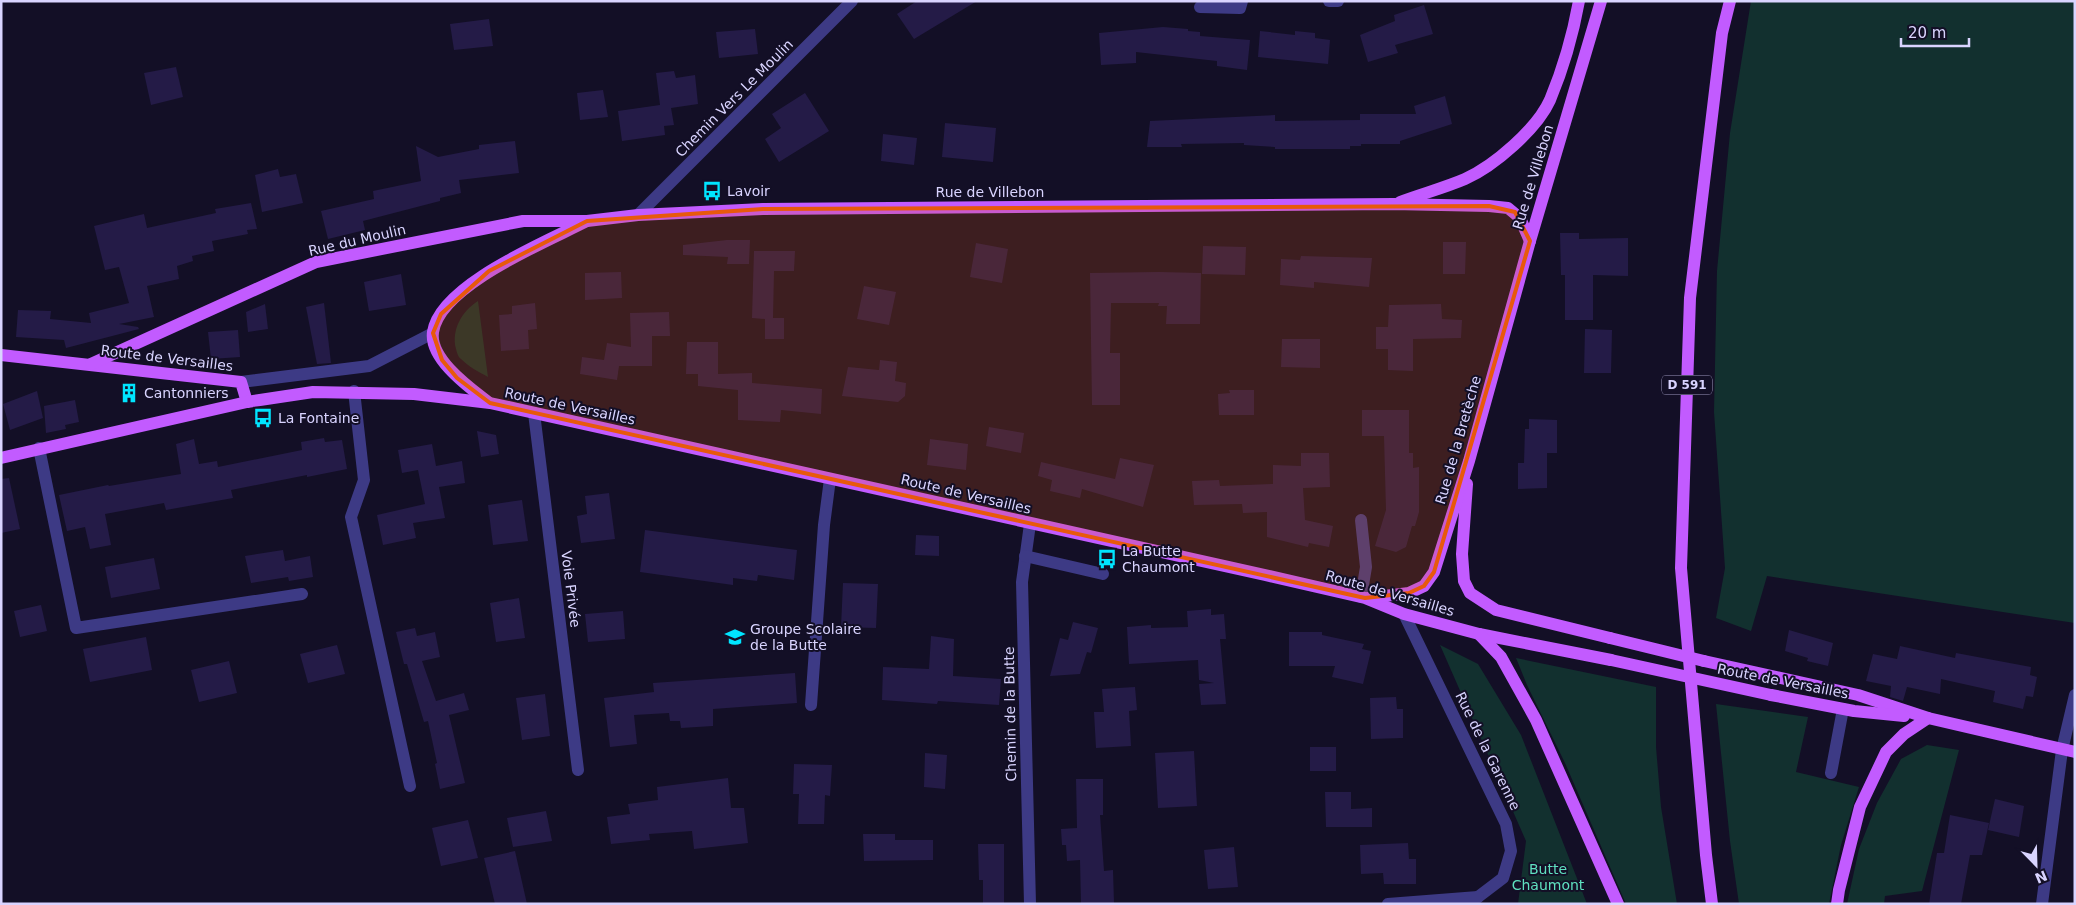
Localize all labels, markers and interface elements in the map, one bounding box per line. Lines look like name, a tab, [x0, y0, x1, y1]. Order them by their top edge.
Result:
scale bar	[1901, 15, 1968, 47]
text: 20 m	[1908, 24, 1946, 42]
street label: Chemin Vers Le Moulin	[672, 36, 796, 160]
street label: Rue de Villebon	[1509, 123, 1557, 231]
bus stop icon: Lavoir	[701, 180, 723, 202]
place label: Lavoir	[727, 183, 770, 199]
street label: Rue de Villebon	[936, 184, 1044, 200]
street label: Rue du Moulin	[307, 221, 407, 259]
street label: Route de Versailles	[100, 342, 234, 374]
street label: Rue de la Bretèche	[1432, 374, 1484, 506]
road number: D 591	[1662, 376, 1712, 394]
building icon: Cantonniers	[118, 382, 140, 404]
street label: Route de Versailles	[503, 384, 637, 428]
place label: Cantonniers	[144, 385, 229, 401]
bus stop icon: La Fontaine	[252, 407, 274, 429]
place label: La Fontaine	[278, 410, 359, 426]
street label: Route de Versailles	[899, 471, 1033, 517]
place label: La Butte Chaumont	[1122, 543, 1195, 575]
bus stop icon: La Butte Chaumont	[1096, 548, 1118, 570]
street label: Voie Privée	[558, 550, 584, 628]
street label: Route de Versailles	[1324, 567, 1456, 619]
place label: Groupe Scolaire de la Butte	[750, 621, 861, 653]
school or university icon: Groupe Scolaire de la Butte	[724, 626, 746, 648]
street label: Chemin de la Butte	[1001, 646, 1019, 782]
street label: Route de Versailles	[1716, 660, 1850, 702]
street label: Rue de la Garenne	[1452, 689, 1524, 813]
north arrow	[2011, 840, 2061, 890]
park label: Butte Chaumont	[1512, 861, 1585, 893]
text: N	[2033, 867, 2050, 887]

